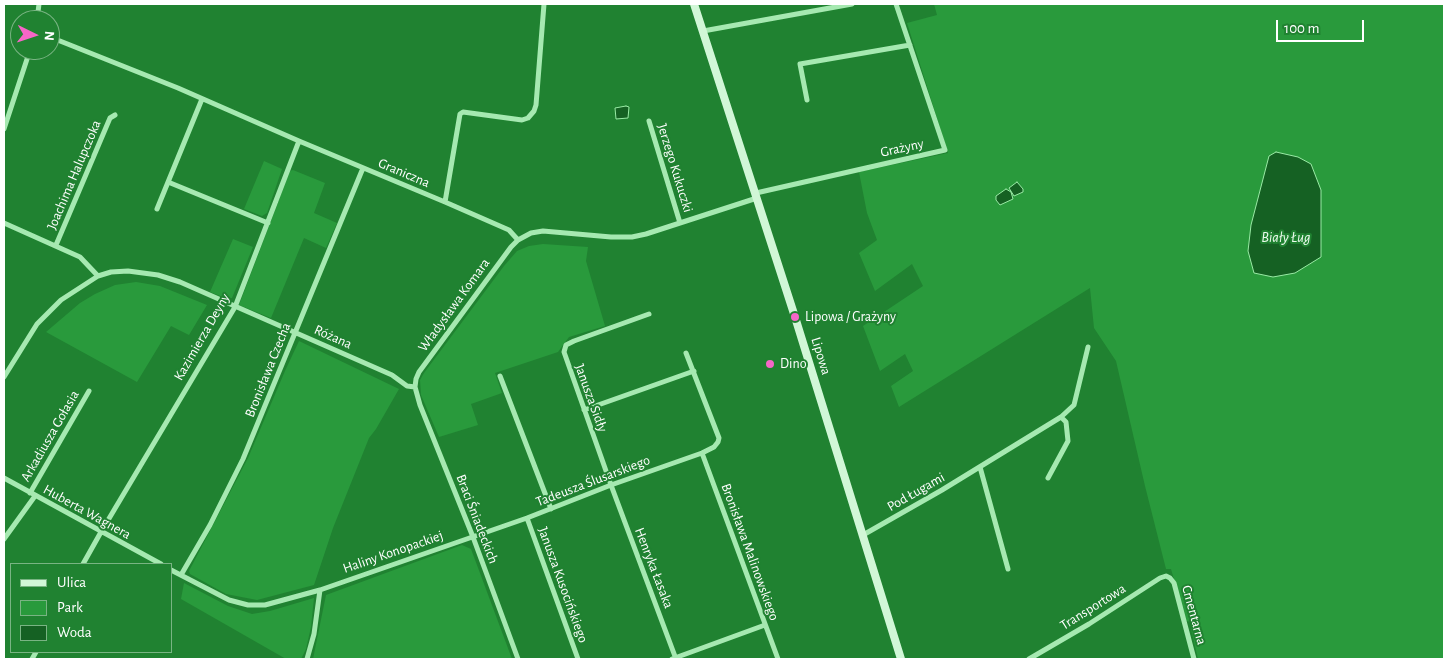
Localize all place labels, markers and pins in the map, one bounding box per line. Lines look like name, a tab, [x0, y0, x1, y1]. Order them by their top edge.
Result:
place label: Lipowa / Grażyny	[805, 309, 896, 325]
marker: Lipowa / Grażyny	[789, 311, 801, 323]
place label: Dino	[780, 356, 807, 372]
marker: Dino	[764, 358, 776, 370]

